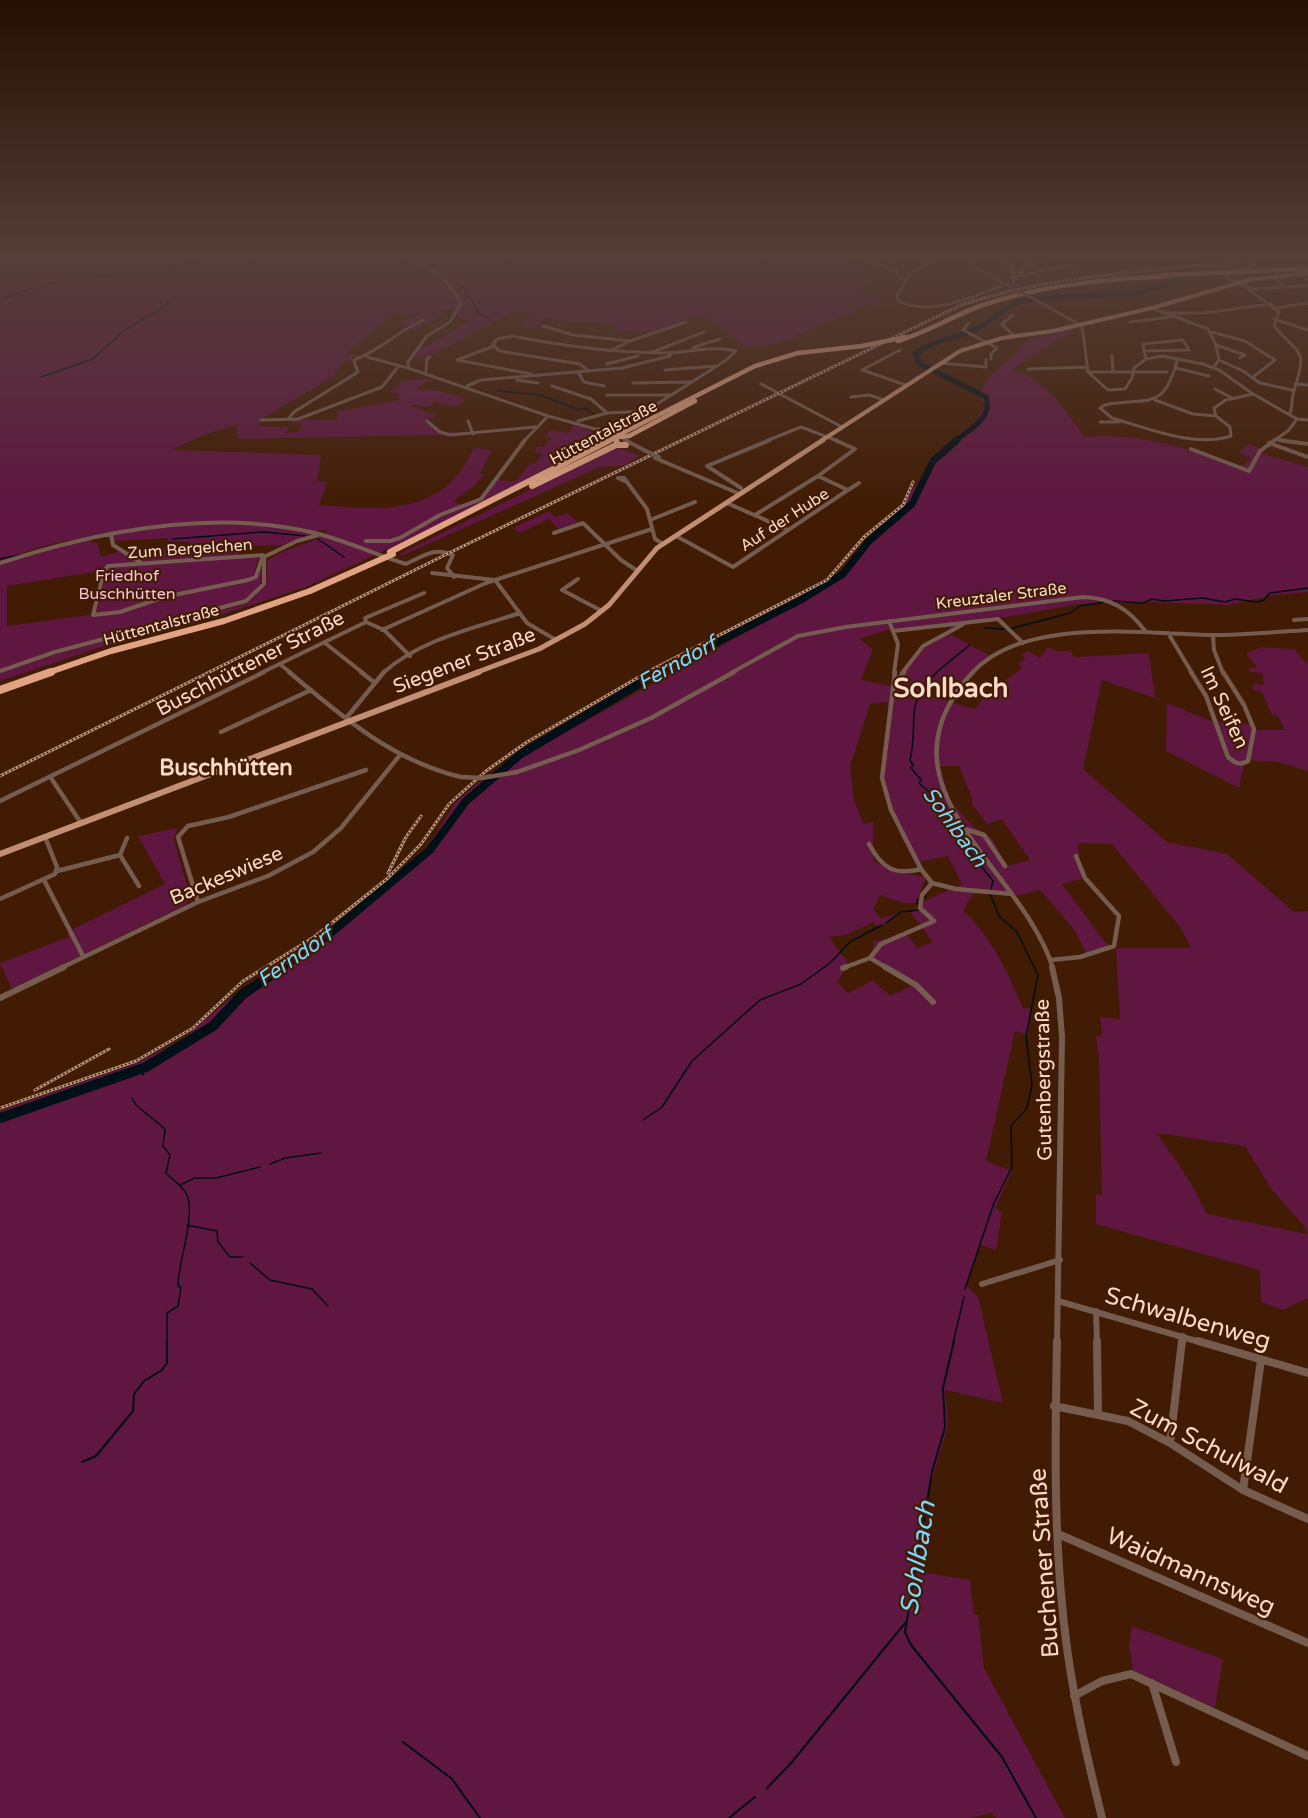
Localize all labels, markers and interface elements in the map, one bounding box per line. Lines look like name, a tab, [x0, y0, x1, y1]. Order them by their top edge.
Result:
street label: Hüttentalstraße	[546, 396, 661, 470]
street label: Auf der Hube	[736, 484, 833, 556]
street label: Zum Bergelchen	[127, 535, 253, 563]
park label: Friedhof Buschhütten	[78, 566, 176, 604]
street label: Kreuztaler Straße	[935, 578, 1068, 614]
street label: Hüttentalstraße	[101, 600, 221, 650]
street label: Buschhüttener Straße	[153, 606, 348, 722]
street label: Siegener Straße	[390, 623, 539, 699]
water label: Ferndorf	[633, 630, 725, 695]
street label: Im Seifen	[1195, 662, 1254, 752]
district label: Sohlbach	[894, 673, 1008, 704]
district label: Buschhütten	[159, 755, 293, 781]
water label: Sohlbach	[917, 782, 993, 873]
street label: Backeswiese	[166, 841, 286, 910]
water label: Ferndorf	[253, 920, 341, 993]
street label: Gutenbergstraße	[1031, 999, 1057, 1161]
street label: Schwalbenweg	[1102, 1281, 1274, 1356]
street label: Zum Schulwald	[1125, 1393, 1293, 1500]
street label: Buchener Straße	[1023, 1467, 1066, 1659]
water label: Sohlbach	[893, 1498, 942, 1617]
street label: Waidmannsweg	[1102, 1521, 1280, 1622]

